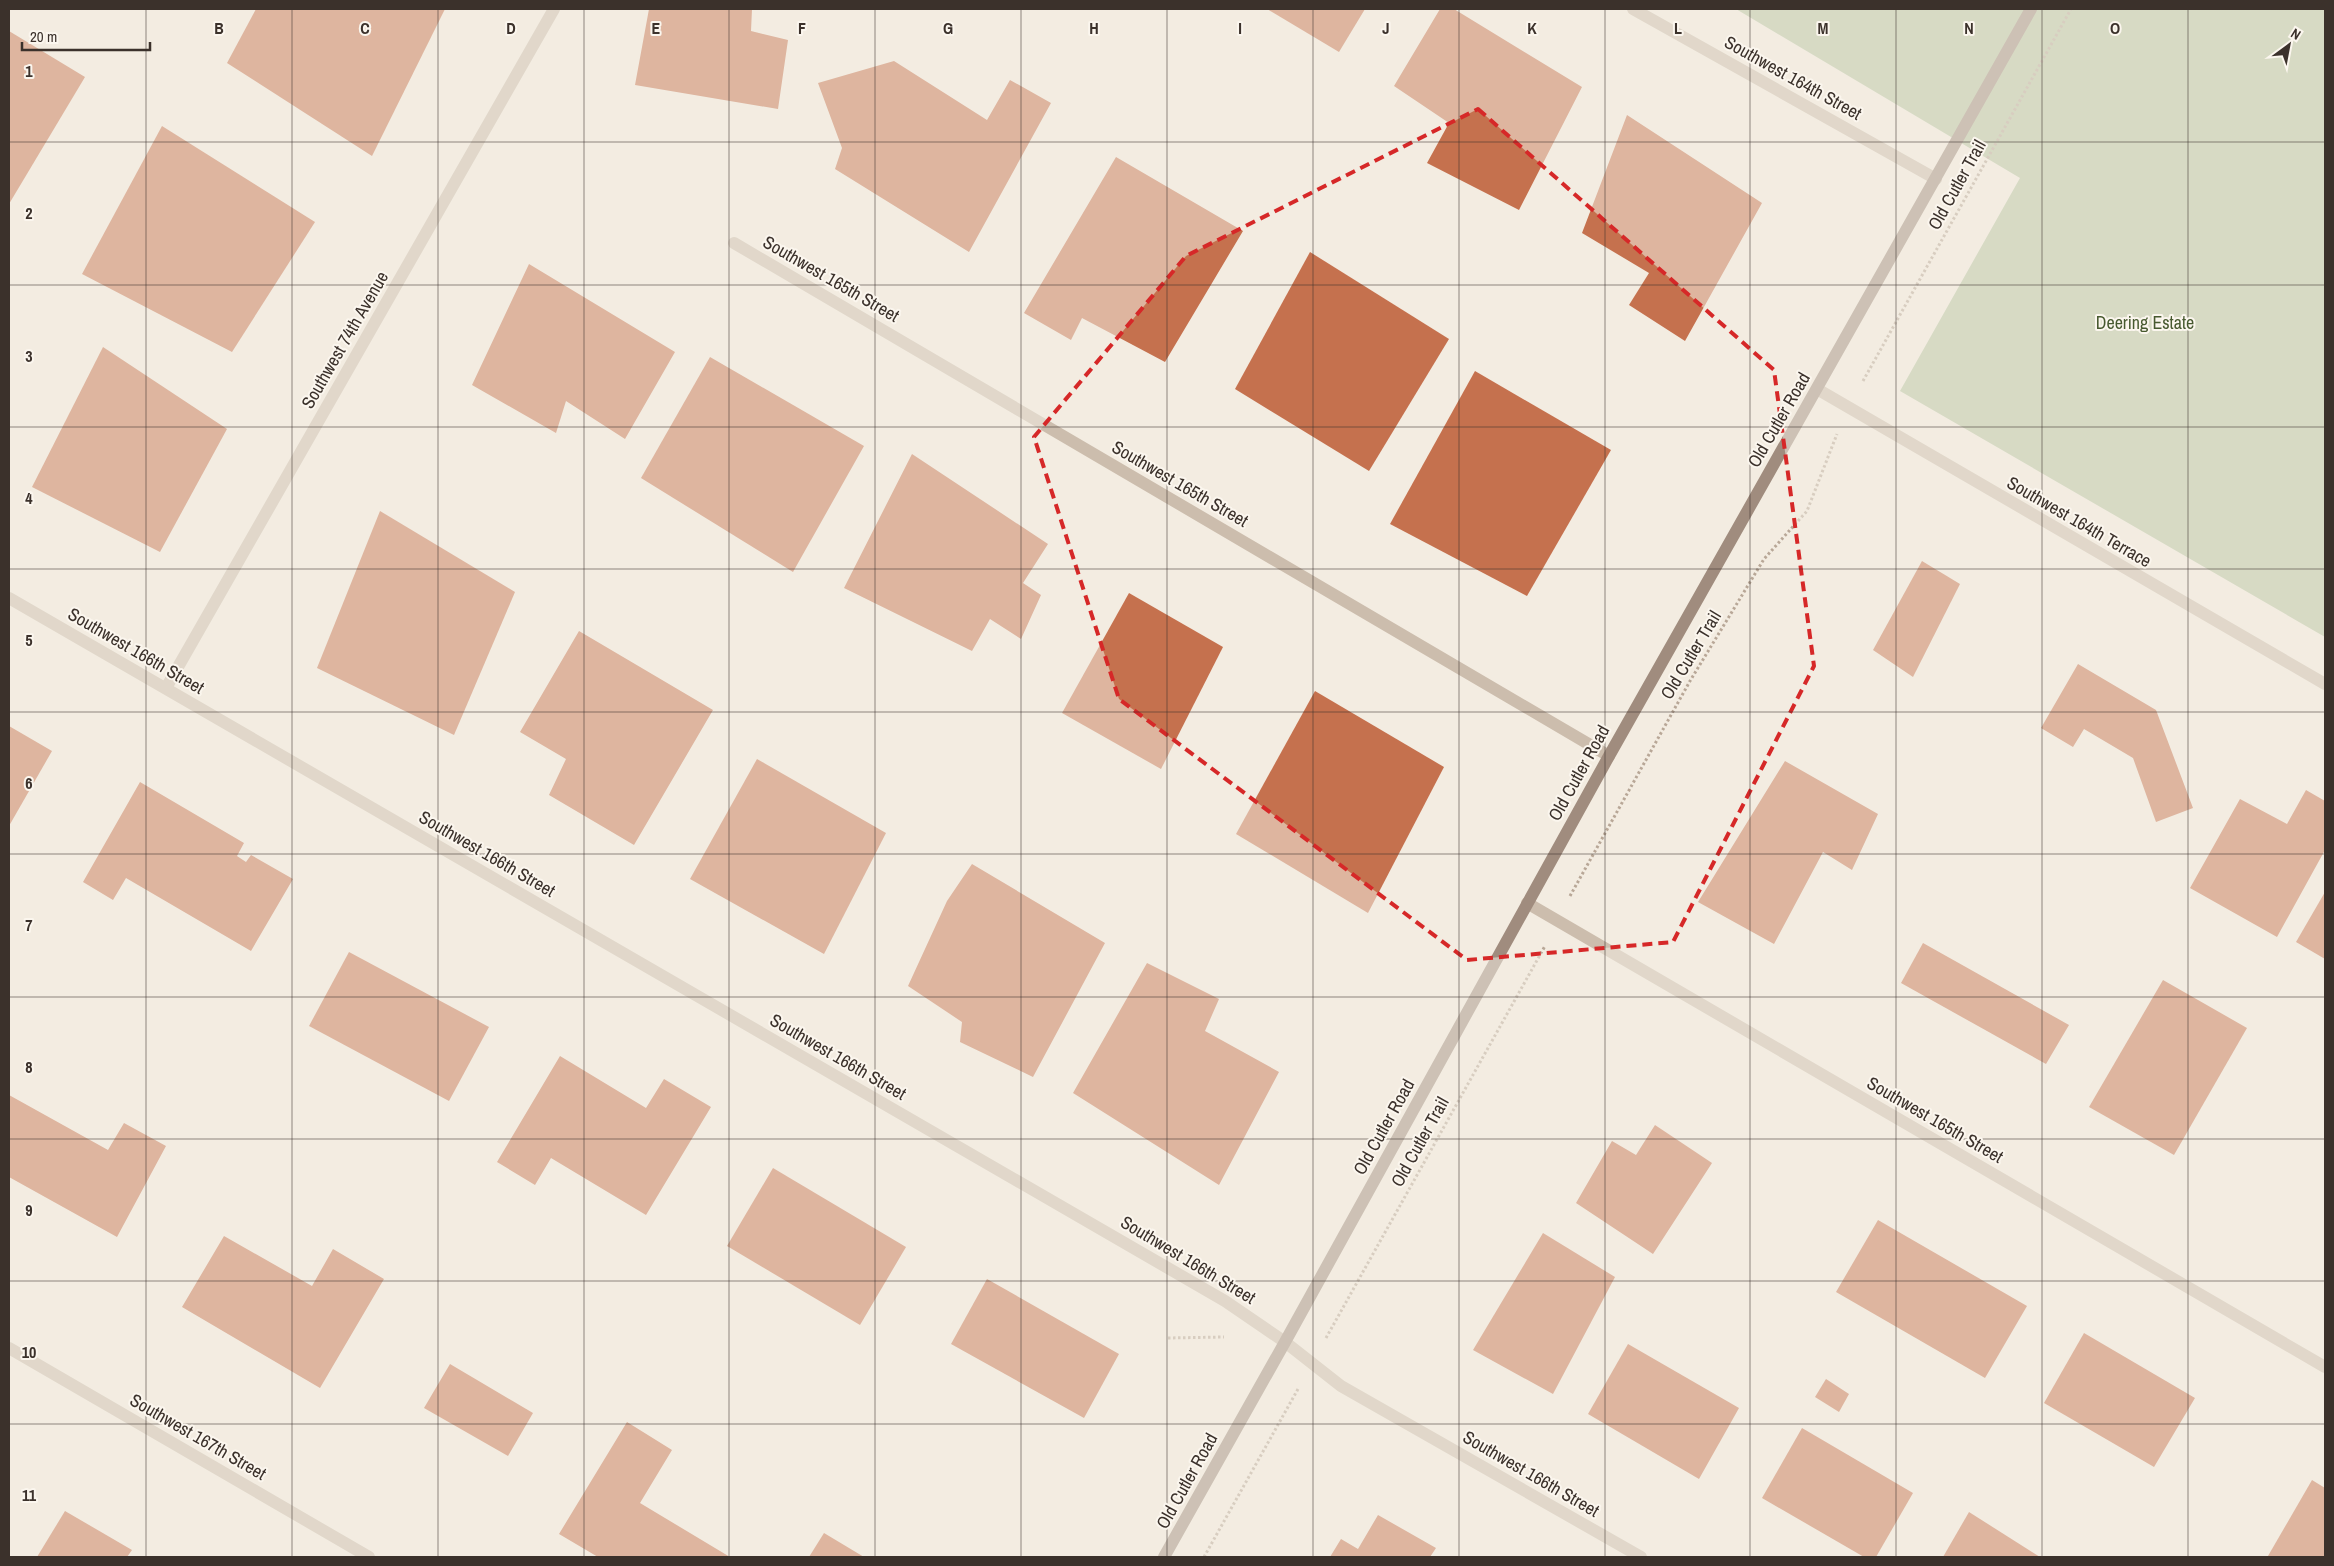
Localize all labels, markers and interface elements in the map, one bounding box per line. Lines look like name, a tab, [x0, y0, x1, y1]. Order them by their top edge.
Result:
text: B	[214, 17, 224, 39]
text: C	[360, 17, 370, 39]
text: D	[506, 17, 516, 39]
text: E	[652, 17, 661, 39]
text: F	[798, 17, 806, 39]
text: G	[943, 17, 953, 39]
text: H	[1089, 17, 1099, 39]
text: I	[1238, 17, 1242, 39]
text: J	[1382, 17, 1390, 39]
text: K	[1527, 17, 1537, 39]
text: L	[1674, 17, 1682, 39]
text: M	[1818, 17, 1829, 39]
text: N	[1964, 17, 1974, 39]
text: O	[2110, 17, 2120, 39]
scale bar	[22, 20, 150, 52]
north arrow	[2264, 20, 2314, 70]
text: N	[2288, 24, 2304, 44]
text: 20 m	[30, 26, 57, 47]
street label: Southwest 164th Street	[1720, 29, 1866, 126]
text: 1	[25, 60, 33, 82]
street label: Old Cutler Trail	[1922, 135, 1992, 234]
text: 2	[25, 202, 33, 224]
street label: Southwest 165th Street	[759, 229, 904, 328]
street label: Southwest 74th Avenue	[295, 266, 394, 413]
park label: Deering Estate	[2096, 310, 2194, 335]
text: 3	[25, 345, 33, 367]
street label: Old Cutler Road	[1741, 368, 1816, 472]
street label: Southwest 165th Street	[1108, 434, 1253, 533]
street label: Southwest 164th Terrace	[2002, 470, 2156, 573]
text: 4	[25, 487, 33, 509]
street label: Southwest 166th Street	[64, 601, 209, 700]
street label: Old Cutler Trail	[1654, 606, 1727, 704]
text: 5	[25, 629, 33, 651]
street label: Old Cutler Road	[1542, 720, 1615, 825]
text: 6	[25, 772, 33, 794]
street label: Southwest 166th Street	[415, 804, 560, 903]
text: 7	[25, 914, 33, 936]
street label: Southwest 166th Street	[766, 1007, 911, 1106]
text: 8	[25, 1056, 33, 1078]
street label: Southwest 165th Street	[1863, 1070, 2008, 1169]
street label: Old Cutler Road	[1347, 1074, 1420, 1179]
street label: Old Cutler Trail	[1385, 1092, 1455, 1191]
text: 9	[25, 1199, 33, 1221]
street label: Southwest 166th Street	[1116, 1209, 1260, 1310]
text: 10	[22, 1341, 36, 1363]
street label: Southwest 167th Street	[126, 1387, 271, 1486]
street label: Southwest 166th Street	[1459, 1424, 1604, 1523]
street label: Old Cutler Road	[1150, 1428, 1223, 1533]
text: 11	[22, 1484, 37, 1506]

